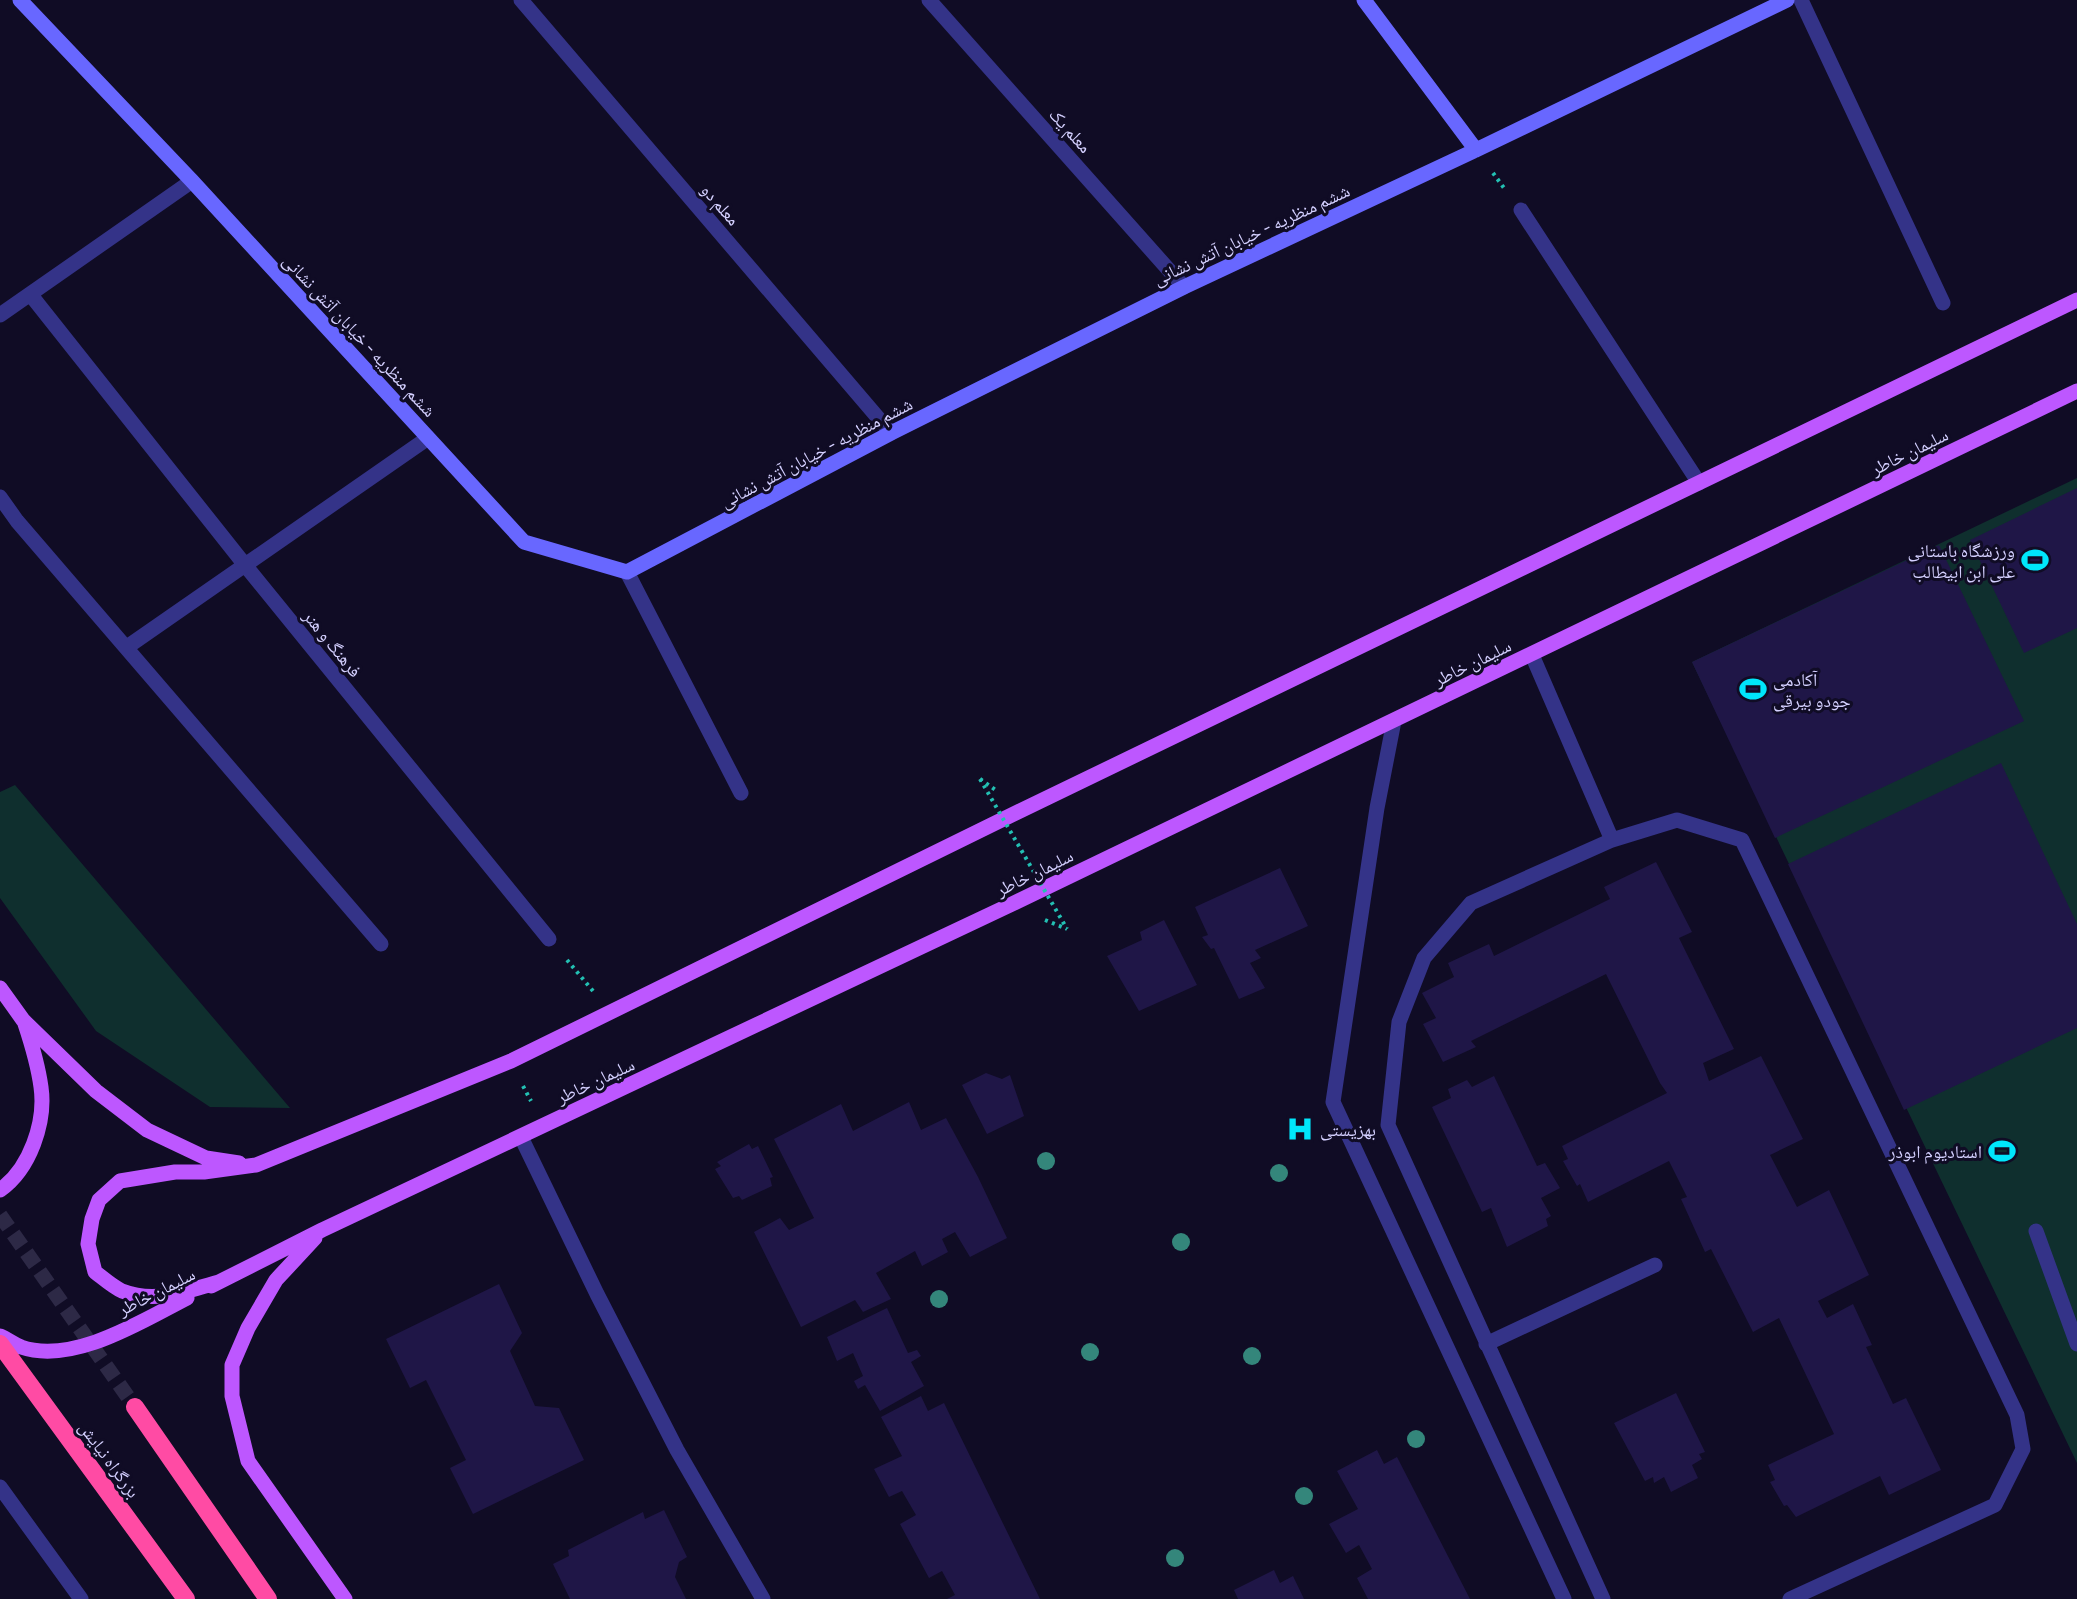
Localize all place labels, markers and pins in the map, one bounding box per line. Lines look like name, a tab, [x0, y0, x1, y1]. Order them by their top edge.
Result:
place label: ورزشگاه باستانی علی ابن ابیطالب	[1908, 539, 2015, 583]
sports icon: ورزشگاه باستانی علی ابن ابیطالب	[2020, 545, 2050, 575]
place label: آکادمی جودو بیرقی	[1773, 668, 1851, 712]
sports icon: آکادمی جودو بیرقی	[1738, 674, 1768, 704]
hospital icon: بهزیستی	[1285, 1114, 1315, 1144]
place label: بهزیستی	[1320, 1118, 1376, 1141]
sports icon: استادیوم ابوذر	[1987, 1136, 2017, 1166]
place label: استادیوم ابوذر	[1887, 1140, 1982, 1164]

